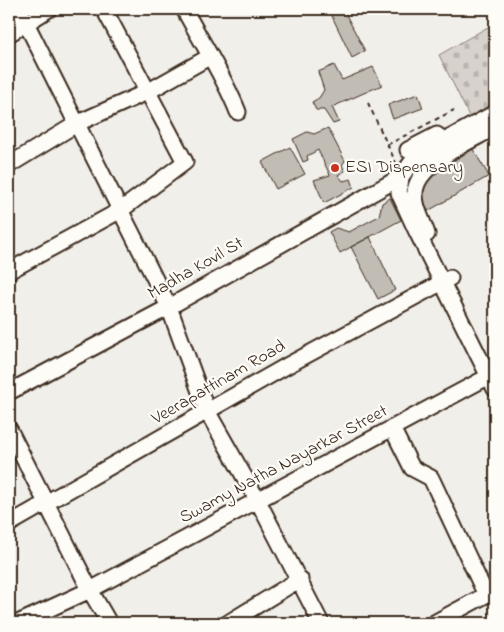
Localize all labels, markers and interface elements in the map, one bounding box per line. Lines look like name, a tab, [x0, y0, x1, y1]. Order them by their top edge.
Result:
place label: ESI Dispensary	[345, 155, 463, 181]
marker: ESI Dispensary	[329, 162, 341, 174]
street label: Madha Kovil St	[143, 231, 249, 307]
street label: Veerapattinam Road	[146, 334, 291, 432]
street label: Swamy Natha Nayarkar Street	[175, 399, 393, 531]

